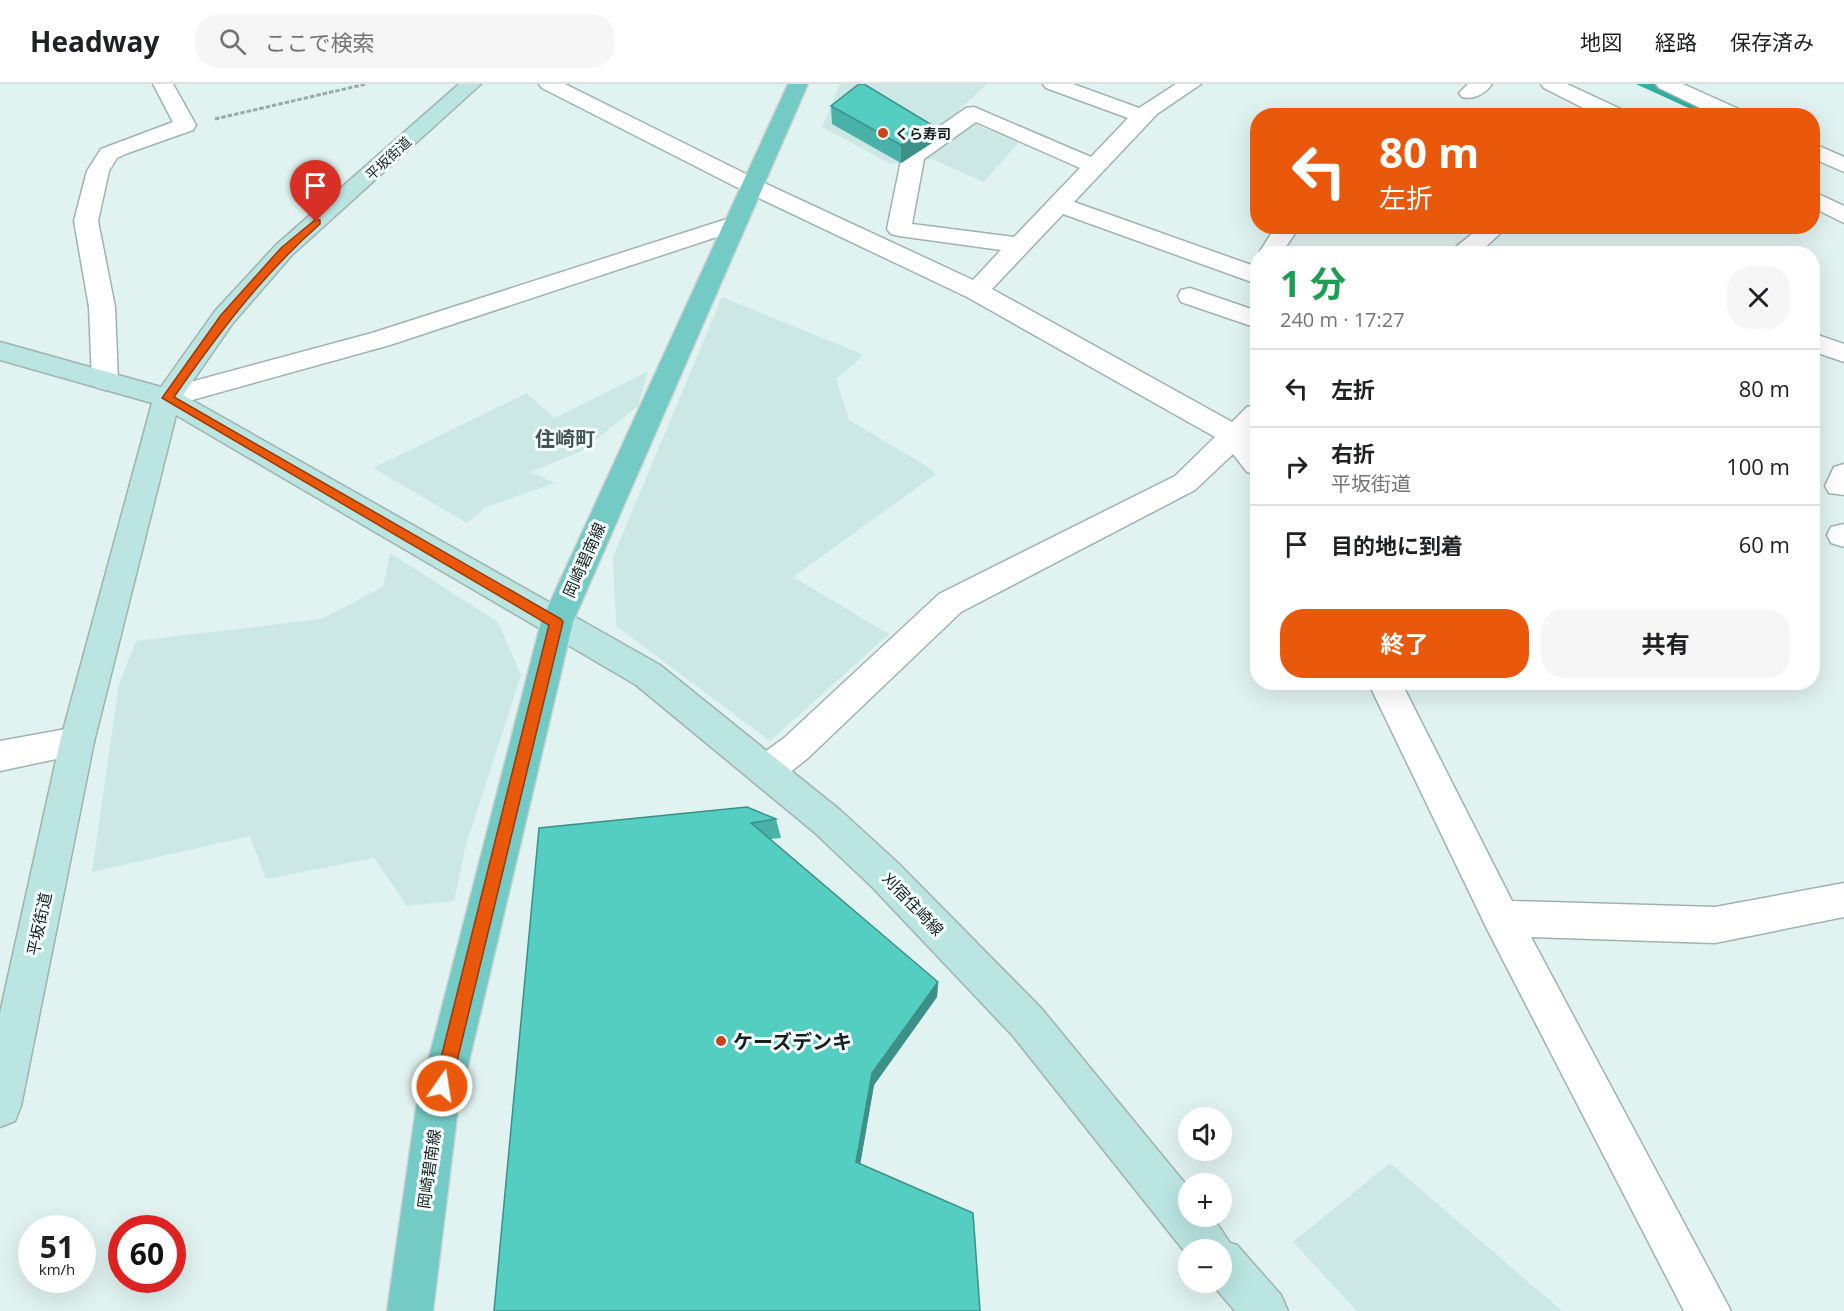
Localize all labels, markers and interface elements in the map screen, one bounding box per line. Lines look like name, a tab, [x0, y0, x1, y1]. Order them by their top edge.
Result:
search box	[195, 14, 615, 68]
text: Headway	[30, 22, 159, 60]
icon: search	[216, 25, 249, 58]
text: ここで検索	[264, 27, 374, 57]
text: 地図	[1580, 28, 1622, 56]
text: 経路	[1655, 28, 1697, 56]
text: 保存済み	[1730, 28, 1814, 56]
text: 80 m	[1379, 123, 1479, 180]
place label: くら寿司	[895, 124, 951, 143]
marker: くら寿司	[876, 126, 890, 140]
street label: 平坂街道	[361, 132, 415, 184]
icon: left	[1280, 132, 1358, 210]
pin	[290, 160, 341, 222]
icon: arrive	[299, 169, 332, 202]
text: 左折	[1379, 179, 1433, 216]
text: 1 分	[1280, 259, 1346, 308]
button: close	[1727, 266, 1790, 329]
text: 240 m · 17:27	[1280, 306, 1405, 333]
icon: left	[1280, 372, 1313, 405]
text: 80 m	[1739, 373, 1790, 403]
text: 左折	[1331, 374, 1375, 404]
district label: 住崎町	[535, 425, 595, 452]
text: 右折	[1331, 438, 1375, 468]
icon: right	[1280, 450, 1313, 483]
text: 100 m	[1726, 451, 1790, 481]
text: 平坂街道	[1331, 470, 1411, 497]
street label: 岡崎碧南線	[558, 519, 610, 601]
icon: arrive	[1280, 528, 1313, 561]
text: 60 m	[1739, 529, 1790, 559]
text: 目的地に到着	[1331, 530, 1463, 560]
button: 終了	[1280, 609, 1529, 678]
button: 共有	[1541, 609, 1790, 678]
street label: 刈宿住崎線	[877, 868, 949, 940]
street label: 平坂街道	[22, 890, 56, 958]
place label: ケーズデンキ	[733, 1028, 852, 1055]
marker: ケーズデンキ	[714, 1034, 728, 1048]
position arrow	[410, 1054, 474, 1118]
map controls	[1178, 1107, 1232, 1293]
button: sound	[1178, 1107, 1232, 1161]
street label: 岡崎碧南線	[413, 1128, 445, 1210]
button: +	[1178, 1173, 1232, 1227]
speed limit sign: 60	[108, 1215, 186, 1293]
text: 51	[40, 1226, 74, 1267]
button: −	[1178, 1239, 1232, 1293]
text: km/h	[39, 1259, 75, 1279]

